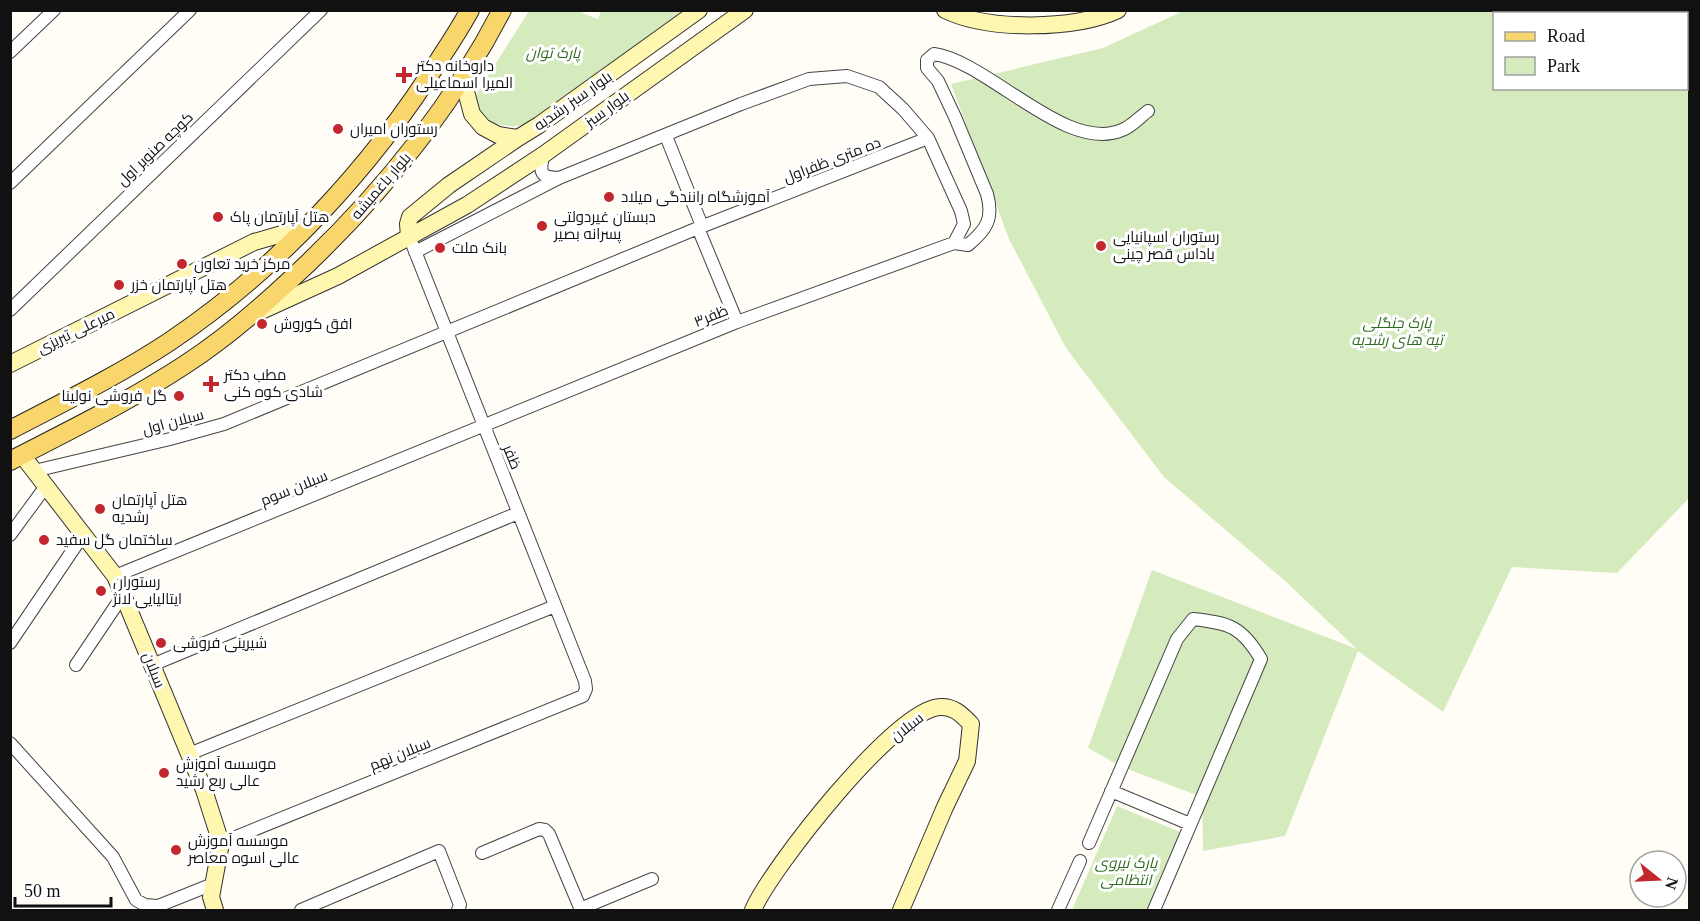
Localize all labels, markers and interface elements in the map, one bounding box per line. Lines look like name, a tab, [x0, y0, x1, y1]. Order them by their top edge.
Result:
legend	[1493, 12, 1688, 90]
text: Road	[1547, 26, 1585, 46]
park label: پارک توان	[526, 45, 581, 63]
text: Park	[1547, 56, 1580, 76]
place label: داروخانه دکتر المیرا اسماعیلی	[415, 58, 513, 93]
street label: بلوار سبز رشدیه	[531, 67, 615, 135]
marker: داروخانه دکتر المیرا اسماعیلی	[397, 68, 411, 82]
street label: بلوار سبز	[581, 87, 633, 131]
street label: کوچه صنوبر اول	[114, 109, 197, 190]
place label: رستوران امیران	[350, 121, 438, 139]
marker: رستوران امیران	[331, 122, 345, 136]
street label: ده متری ظفراول	[781, 134, 884, 188]
street label: بلوار باغمیشه	[348, 150, 415, 223]
place label: آموزشگاه رانندگی میلاد	[621, 189, 770, 207]
marker: آموزشگاه رانندگی میلاد	[602, 190, 616, 204]
place label: هتل آپارتمان پاک	[230, 209, 329, 227]
place label: دبستان غیردولتی پسرانه بصیر	[553, 209, 656, 244]
marker: هتل آپارتمان پاک	[211, 210, 225, 224]
marker: دبستان غیردولتی پسرانه بصیر	[535, 219, 549, 233]
place label: رستوران اسپانیایی باداس قصر چینی	[1113, 229, 1220, 264]
marker: رستوران اسپانیایی باداس قصر چینی	[1094, 239, 1108, 253]
place label: بانک ملت	[452, 240, 507, 256]
marker: بانک ملت	[433, 241, 447, 255]
place label: مرکز خرید تعاون	[194, 256, 291, 274]
marker: مرکز خرید تعاون	[175, 257, 189, 271]
place label: هتل آپارتمان خزر	[130, 277, 227, 295]
marker: هتل آپارتمان خزر	[112, 278, 126, 292]
street label: ظفر۳	[692, 302, 731, 331]
street label: میرعلی تبریزی	[35, 305, 118, 358]
park label: پارک جنگلی تپه های رشدیه	[1351, 315, 1446, 350]
place label: افق کوروش	[274, 316, 353, 334]
marker: افق کوروش	[255, 317, 269, 331]
place label: مطب دکتر شادی کوه کنی	[223, 367, 323, 402]
marker: مطب دکتر شادی کوه کنی	[202, 375, 220, 393]
place label: گل فروشی نولینا	[61, 388, 167, 406]
marker: گل فروشی نولینا	[172, 389, 186, 403]
street label: سبلان اول	[141, 406, 206, 440]
street label: ظفر	[499, 441, 524, 472]
street label: سبلان سوم	[258, 467, 331, 511]
place label: هتل آپارتمان رشدیه	[112, 492, 188, 526]
marker: هتل آپارتمان رشدیه	[93, 502, 107, 516]
place label: ساختمان گل سفید	[56, 532, 173, 550]
marker: ساختمان گل سفید	[37, 533, 51, 547]
place label: رستوران ایتالیایی لانژ	[112, 574, 182, 609]
marker: رستوران ایتالیایی لانژ	[94, 584, 108, 598]
place label: شیرینی فروشی	[173, 635, 267, 653]
marker: شیرینی فروشی	[154, 636, 168, 650]
street label: سبلان	[138, 650, 168, 691]
street label: سبلان	[888, 709, 928, 746]
street label: سبلان نهم	[367, 735, 434, 775]
place label: موسسه آموزش عالی ربع رشید	[176, 756, 276, 792]
marker: موسسه آموزش عالی ربع رشید	[157, 766, 171, 780]
place label: موسسه آموزش عالی اسوه معاصر	[187, 833, 300, 868]
marker: موسسه آموزش عالی اسوه معاصر	[169, 843, 183, 857]
north arrow	[1628, 849, 1688, 909]
park label: پارک نیروی انتظامی	[1095, 855, 1158, 889]
scale bar	[15, 870, 111, 908]
text: N	[1662, 875, 1682, 892]
text: 50 m	[24, 881, 61, 901]

